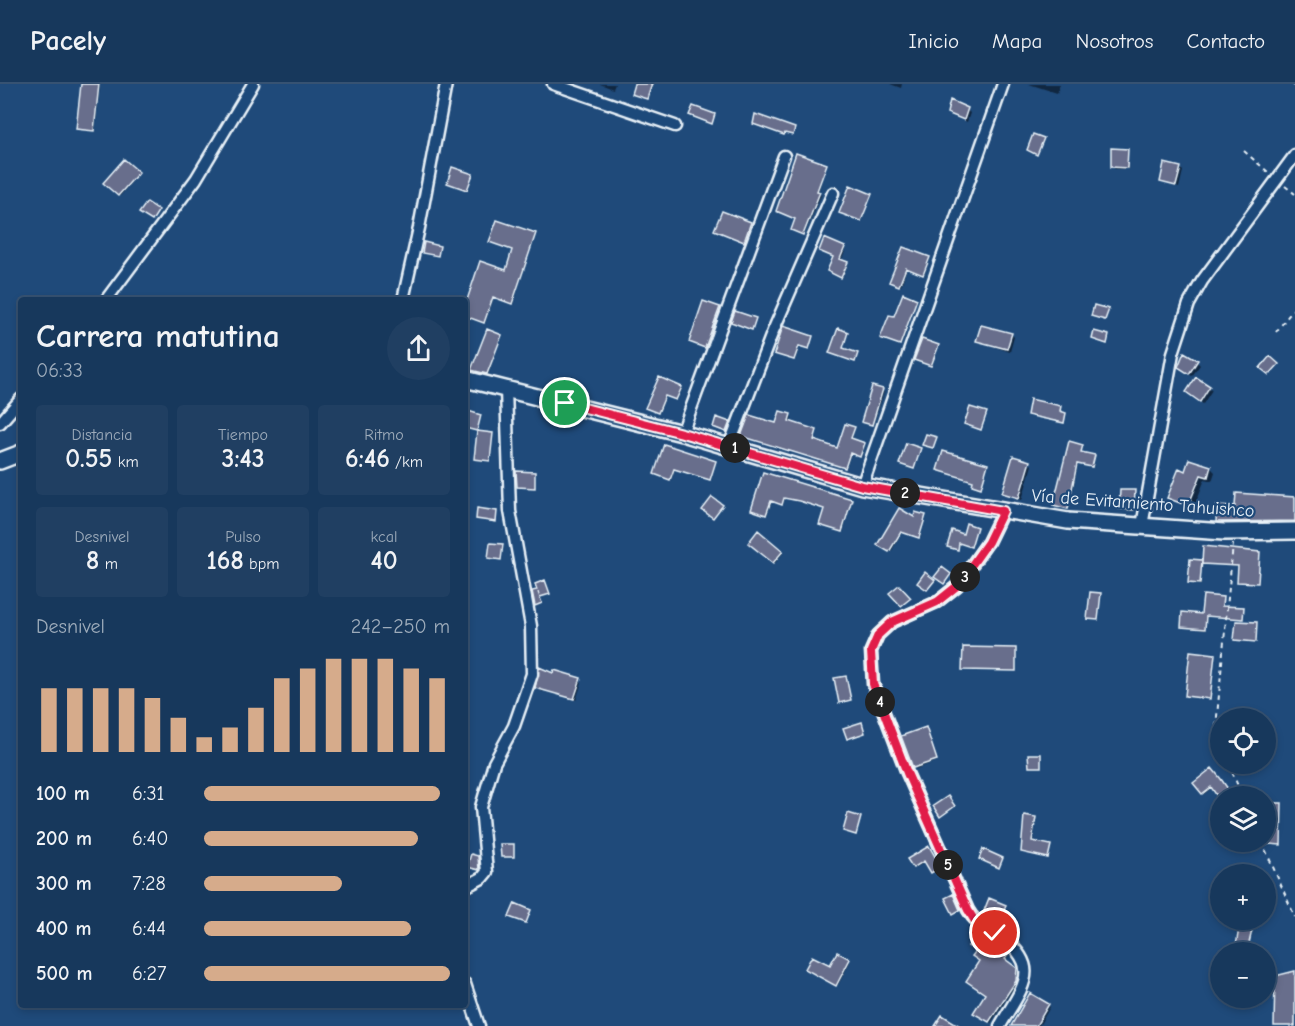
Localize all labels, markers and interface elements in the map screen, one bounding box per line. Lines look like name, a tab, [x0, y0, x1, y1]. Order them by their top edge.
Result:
text: Pacely	[30, 25, 106, 57]
text: Inicio	[908, 29, 959, 53]
text: Mapa	[992, 29, 1042, 53]
text: Nosotros	[1075, 29, 1154, 53]
text: Contacto	[1187, 29, 1265, 53]
text: Carrera matutina	[36, 317, 280, 355]
button: share	[387, 317, 450, 380]
text: 06:33	[36, 359, 83, 382]
pin	[539, 377, 590, 428]
icon: arrive	[548, 386, 581, 419]
text: Distancia	[71, 426, 133, 444]
text: Tiempo	[218, 426, 268, 444]
text: Ritmo	[364, 426, 404, 444]
pin: 1	[720, 433, 750, 463]
text: 1	[732, 439, 738, 457]
text: 0.55	[65, 444, 112, 474]
text: 3:43	[221, 444, 265, 474]
text: 6:46	[345, 444, 390, 474]
text: km	[112, 453, 139, 471]
text: /km	[390, 453, 423, 471]
pin: 2	[890, 478, 920, 508]
text: 2	[901, 484, 909, 502]
street label: Vía de Evitamiento Tahuishco	[1031, 485, 1255, 522]
text: Desnivel	[74, 528, 130, 546]
text: Pulso	[225, 528, 261, 546]
text: kcal	[371, 528, 397, 546]
text: 8	[86, 546, 99, 576]
text: 168	[207, 546, 244, 576]
text: 40	[370, 546, 398, 576]
text: m	[99, 555, 118, 573]
text: bpm	[244, 555, 279, 573]
pin: 3	[950, 562, 980, 592]
text: 3	[961, 568, 969, 586]
text: Desnivel	[36, 615, 105, 638]
text: 242–250 m	[351, 615, 450, 638]
pin: 4	[865, 687, 895, 717]
text: 4	[876, 693, 884, 711]
map controls	[1210, 708, 1276, 1008]
button: locate	[1210, 708, 1276, 774]
text: 100 m	[36, 782, 90, 805]
text: 6:31	[132, 782, 165, 805]
button: layers	[1210, 786, 1276, 852]
text: 200 m	[36, 827, 92, 850]
text: 6:40	[132, 827, 168, 850]
pin: 5	[933, 850, 963, 880]
text: 5	[944, 856, 952, 874]
button: +	[1210, 864, 1276, 930]
text: 300 m	[36, 872, 92, 895]
text: 7:28	[132, 872, 166, 895]
pin	[969, 907, 1020, 958]
icon: check	[978, 916, 1011, 949]
text: 400 m	[36, 917, 91, 940]
text: 6:44	[132, 917, 166, 940]
button: −	[1210, 942, 1276, 1008]
text: 500 m	[36, 962, 93, 985]
text: 6:27	[132, 962, 166, 985]

